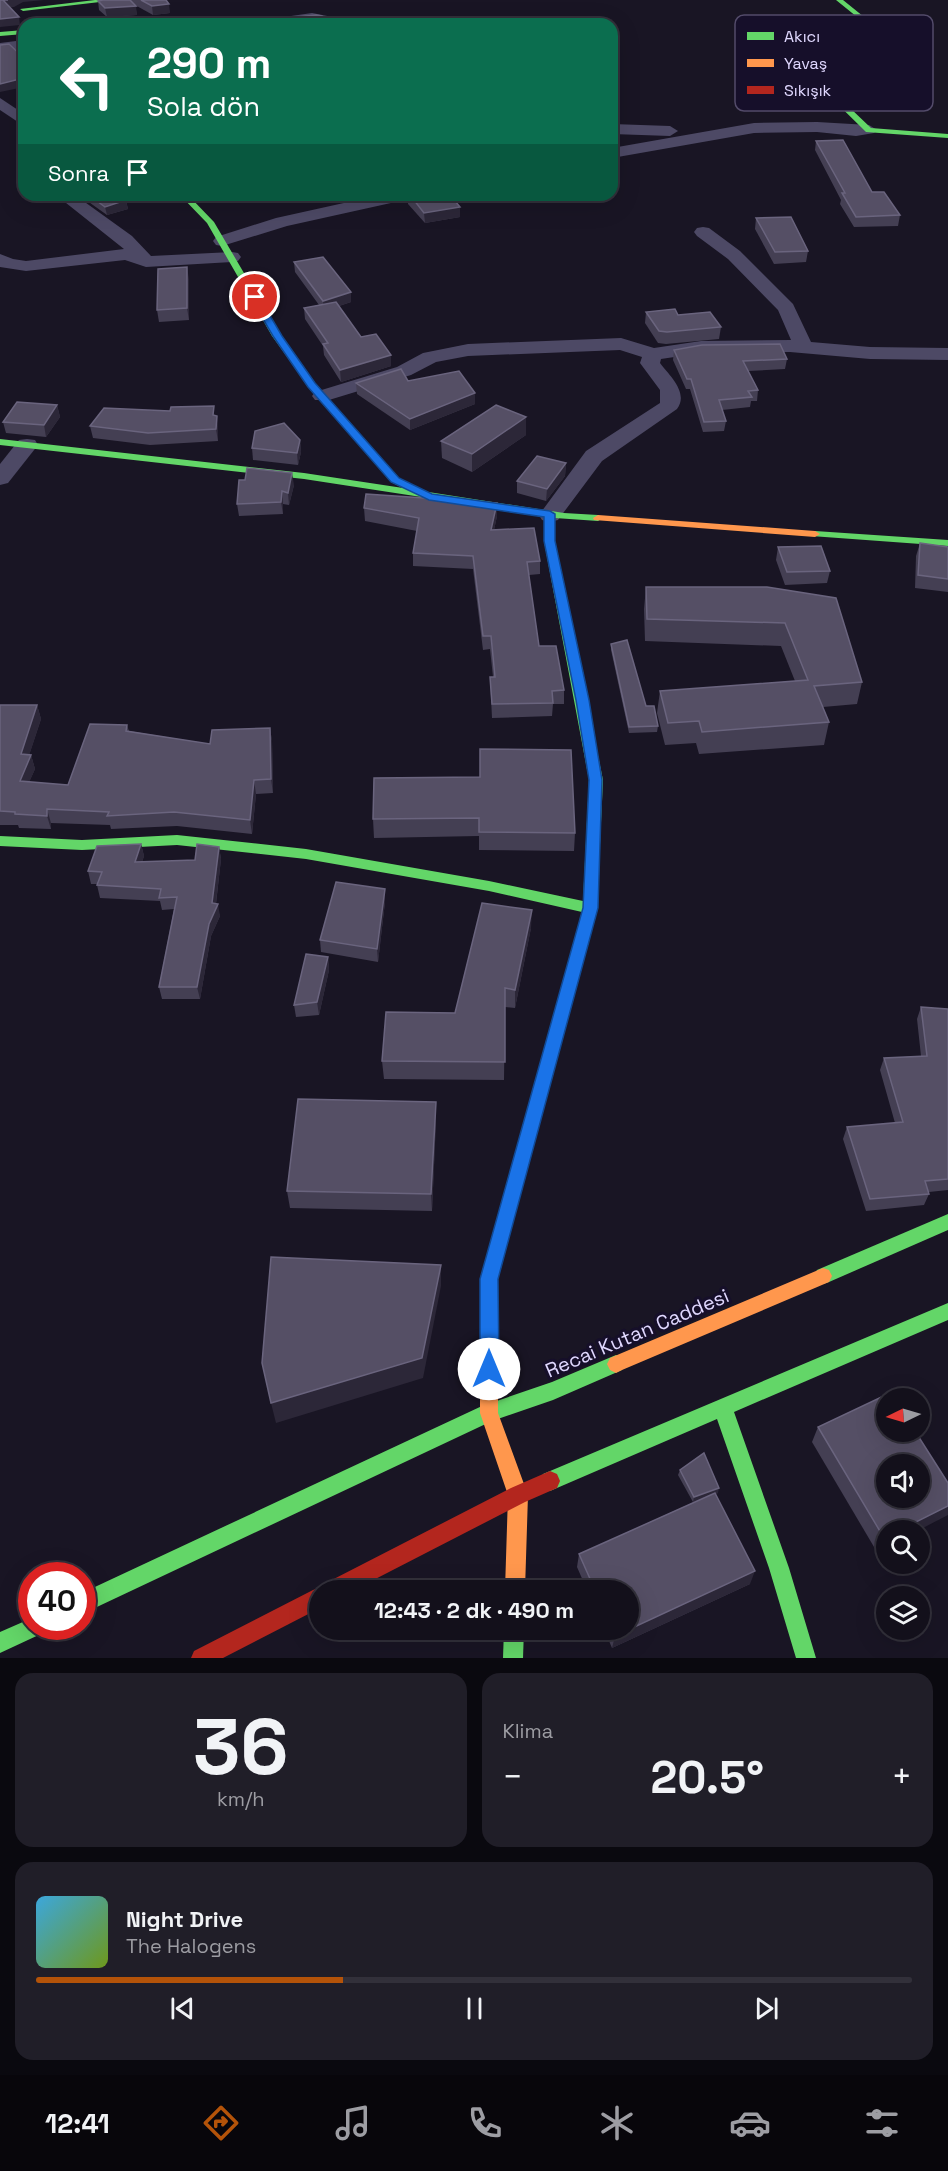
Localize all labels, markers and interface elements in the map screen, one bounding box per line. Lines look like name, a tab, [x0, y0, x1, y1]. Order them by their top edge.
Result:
legend	[735, 15, 933, 111]
text: Akıcı	[784, 26, 820, 47]
text: 290 m	[147, 37, 272, 90]
icon: left	[48, 42, 126, 120]
text: Yavaş	[784, 53, 827, 74]
text: Sıkışık	[784, 80, 832, 101]
text: Sola dön	[147, 89, 260, 124]
icon: arrive	[121, 156, 154, 189]
text: Sonra	[48, 159, 109, 187]
pin	[229, 271, 280, 322]
icon: arrive	[238, 280, 271, 313]
street label: Recai Kutan Caddesi	[541, 1282, 733, 1384]
position arrow	[457, 1337, 521, 1401]
north arrow	[876, 1388, 930, 1442]
map controls	[876, 1388, 930, 1640]
button: sound	[876, 1454, 930, 1508]
button: search	[876, 1520, 930, 1574]
speed limit sign: 40	[18, 1562, 96, 1640]
button: layers	[876, 1586, 930, 1640]
text: 12:43 · 2 dk · 490 m	[374, 1596, 574, 1624]
text: 36	[193, 1697, 289, 1797]
text: Klima	[503, 1718, 553, 1744]
text: 20.5°	[651, 1749, 764, 1806]
text: −	[503, 1756, 523, 1798]
text: +	[892, 1756, 912, 1798]
text: km/h	[217, 1786, 265, 1812]
text: Night Drive	[126, 1905, 243, 1933]
text: The Halogens	[126, 1933, 256, 1959]
icon: previous	[166, 1992, 199, 2025]
icon: pause	[458, 1992, 491, 2025]
icon: next	[750, 1992, 783, 2025]
icon: directions	[200, 2102, 242, 2144]
icon: music	[332, 2102, 374, 2144]
icon: phone	[464, 2102, 506, 2144]
icon: climate	[596, 2102, 638, 2144]
icon: car	[729, 2102, 771, 2144]
icon: filters	[861, 2102, 903, 2144]
text: 12:41	[45, 2106, 110, 2141]

